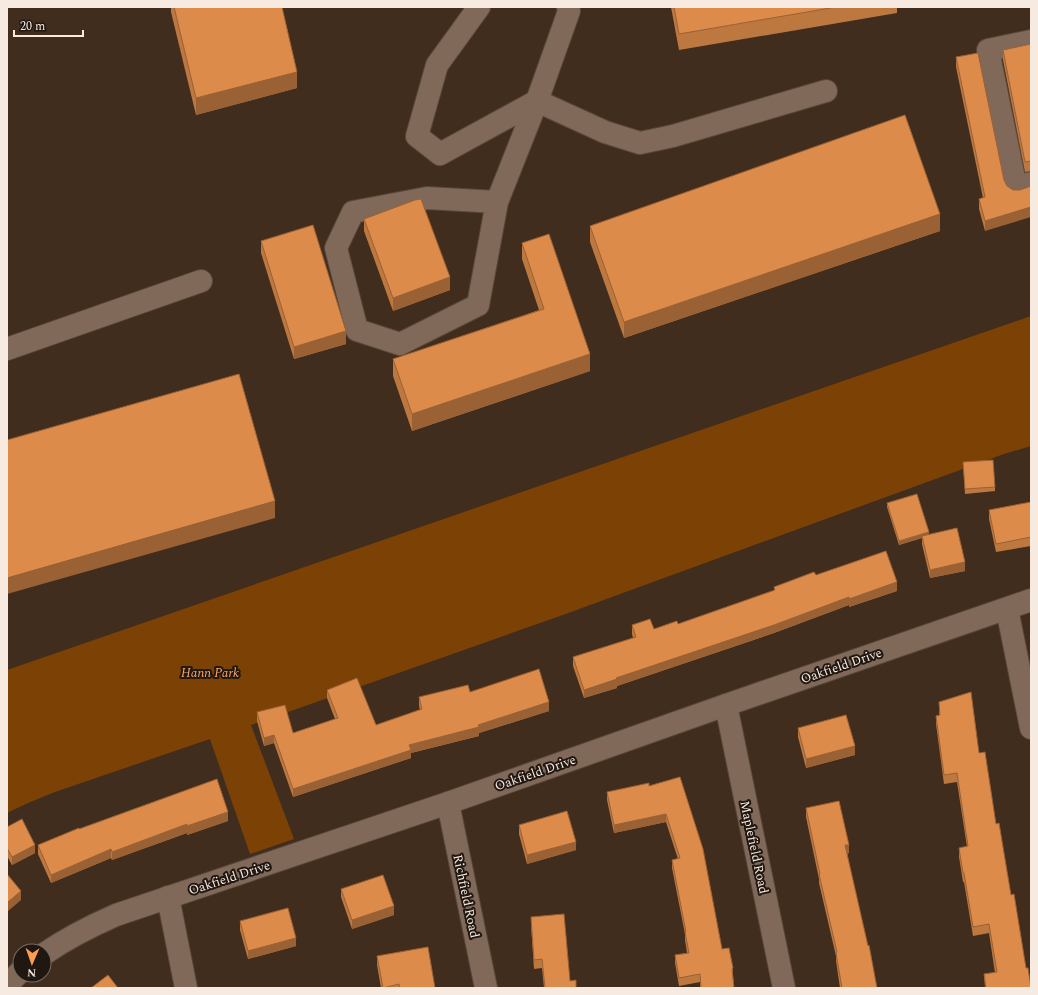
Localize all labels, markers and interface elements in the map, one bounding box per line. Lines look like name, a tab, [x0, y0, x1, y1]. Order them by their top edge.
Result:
scale bar	[14, 12, 83, 38]
text: 20 m	[20, 17, 45, 36]
street label: Oakfield Drive	[798, 643, 885, 689]
park label: Hann Park	[181, 663, 239, 683]
street label: Oakfield Drive	[492, 750, 579, 796]
street label: Maplefield Road	[734, 799, 774, 896]
street label: Richfield Road	[447, 853, 485, 940]
street label: Oakfield Drive	[186, 855, 273, 901]
north arrow	[12, 943, 52, 983]
text: N	[27, 964, 36, 981]

